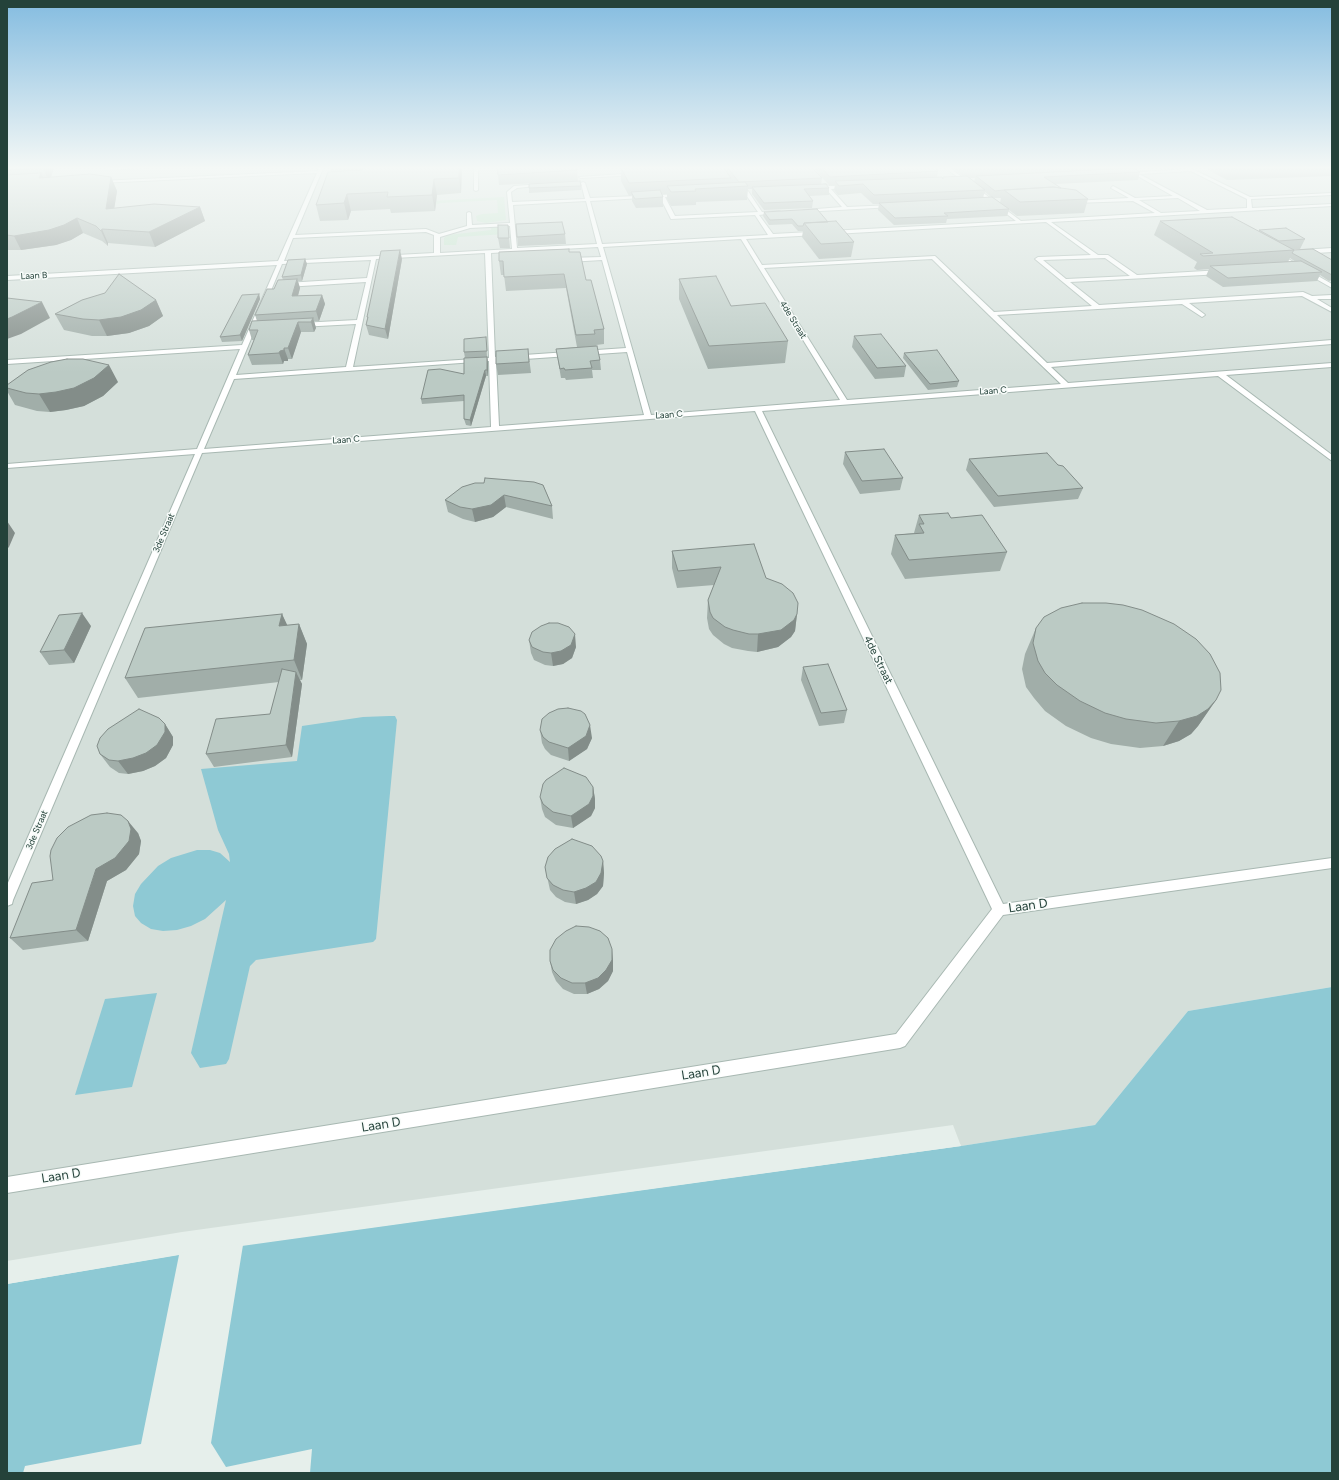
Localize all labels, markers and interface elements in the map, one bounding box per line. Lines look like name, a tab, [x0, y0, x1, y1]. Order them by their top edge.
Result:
street label: Laan B	[20, 270, 48, 282]
street label: 4de Straat	[777, 299, 809, 341]
street label: Laan C	[979, 385, 1007, 397]
street label: Laan C	[655, 409, 683, 421]
street label: Laan C	[332, 434, 360, 446]
street label: 3de Straat	[151, 512, 177, 554]
street label: 4de Straat	[861, 634, 895, 686]
street label: 3de Straat	[24, 809, 50, 851]
street label: Laan D	[1007, 896, 1049, 916]
street label: Laan D	[680, 1062, 722, 1084]
street label: Laan D	[360, 1114, 402, 1136]
street label: Laan D	[40, 1165, 82, 1187]

